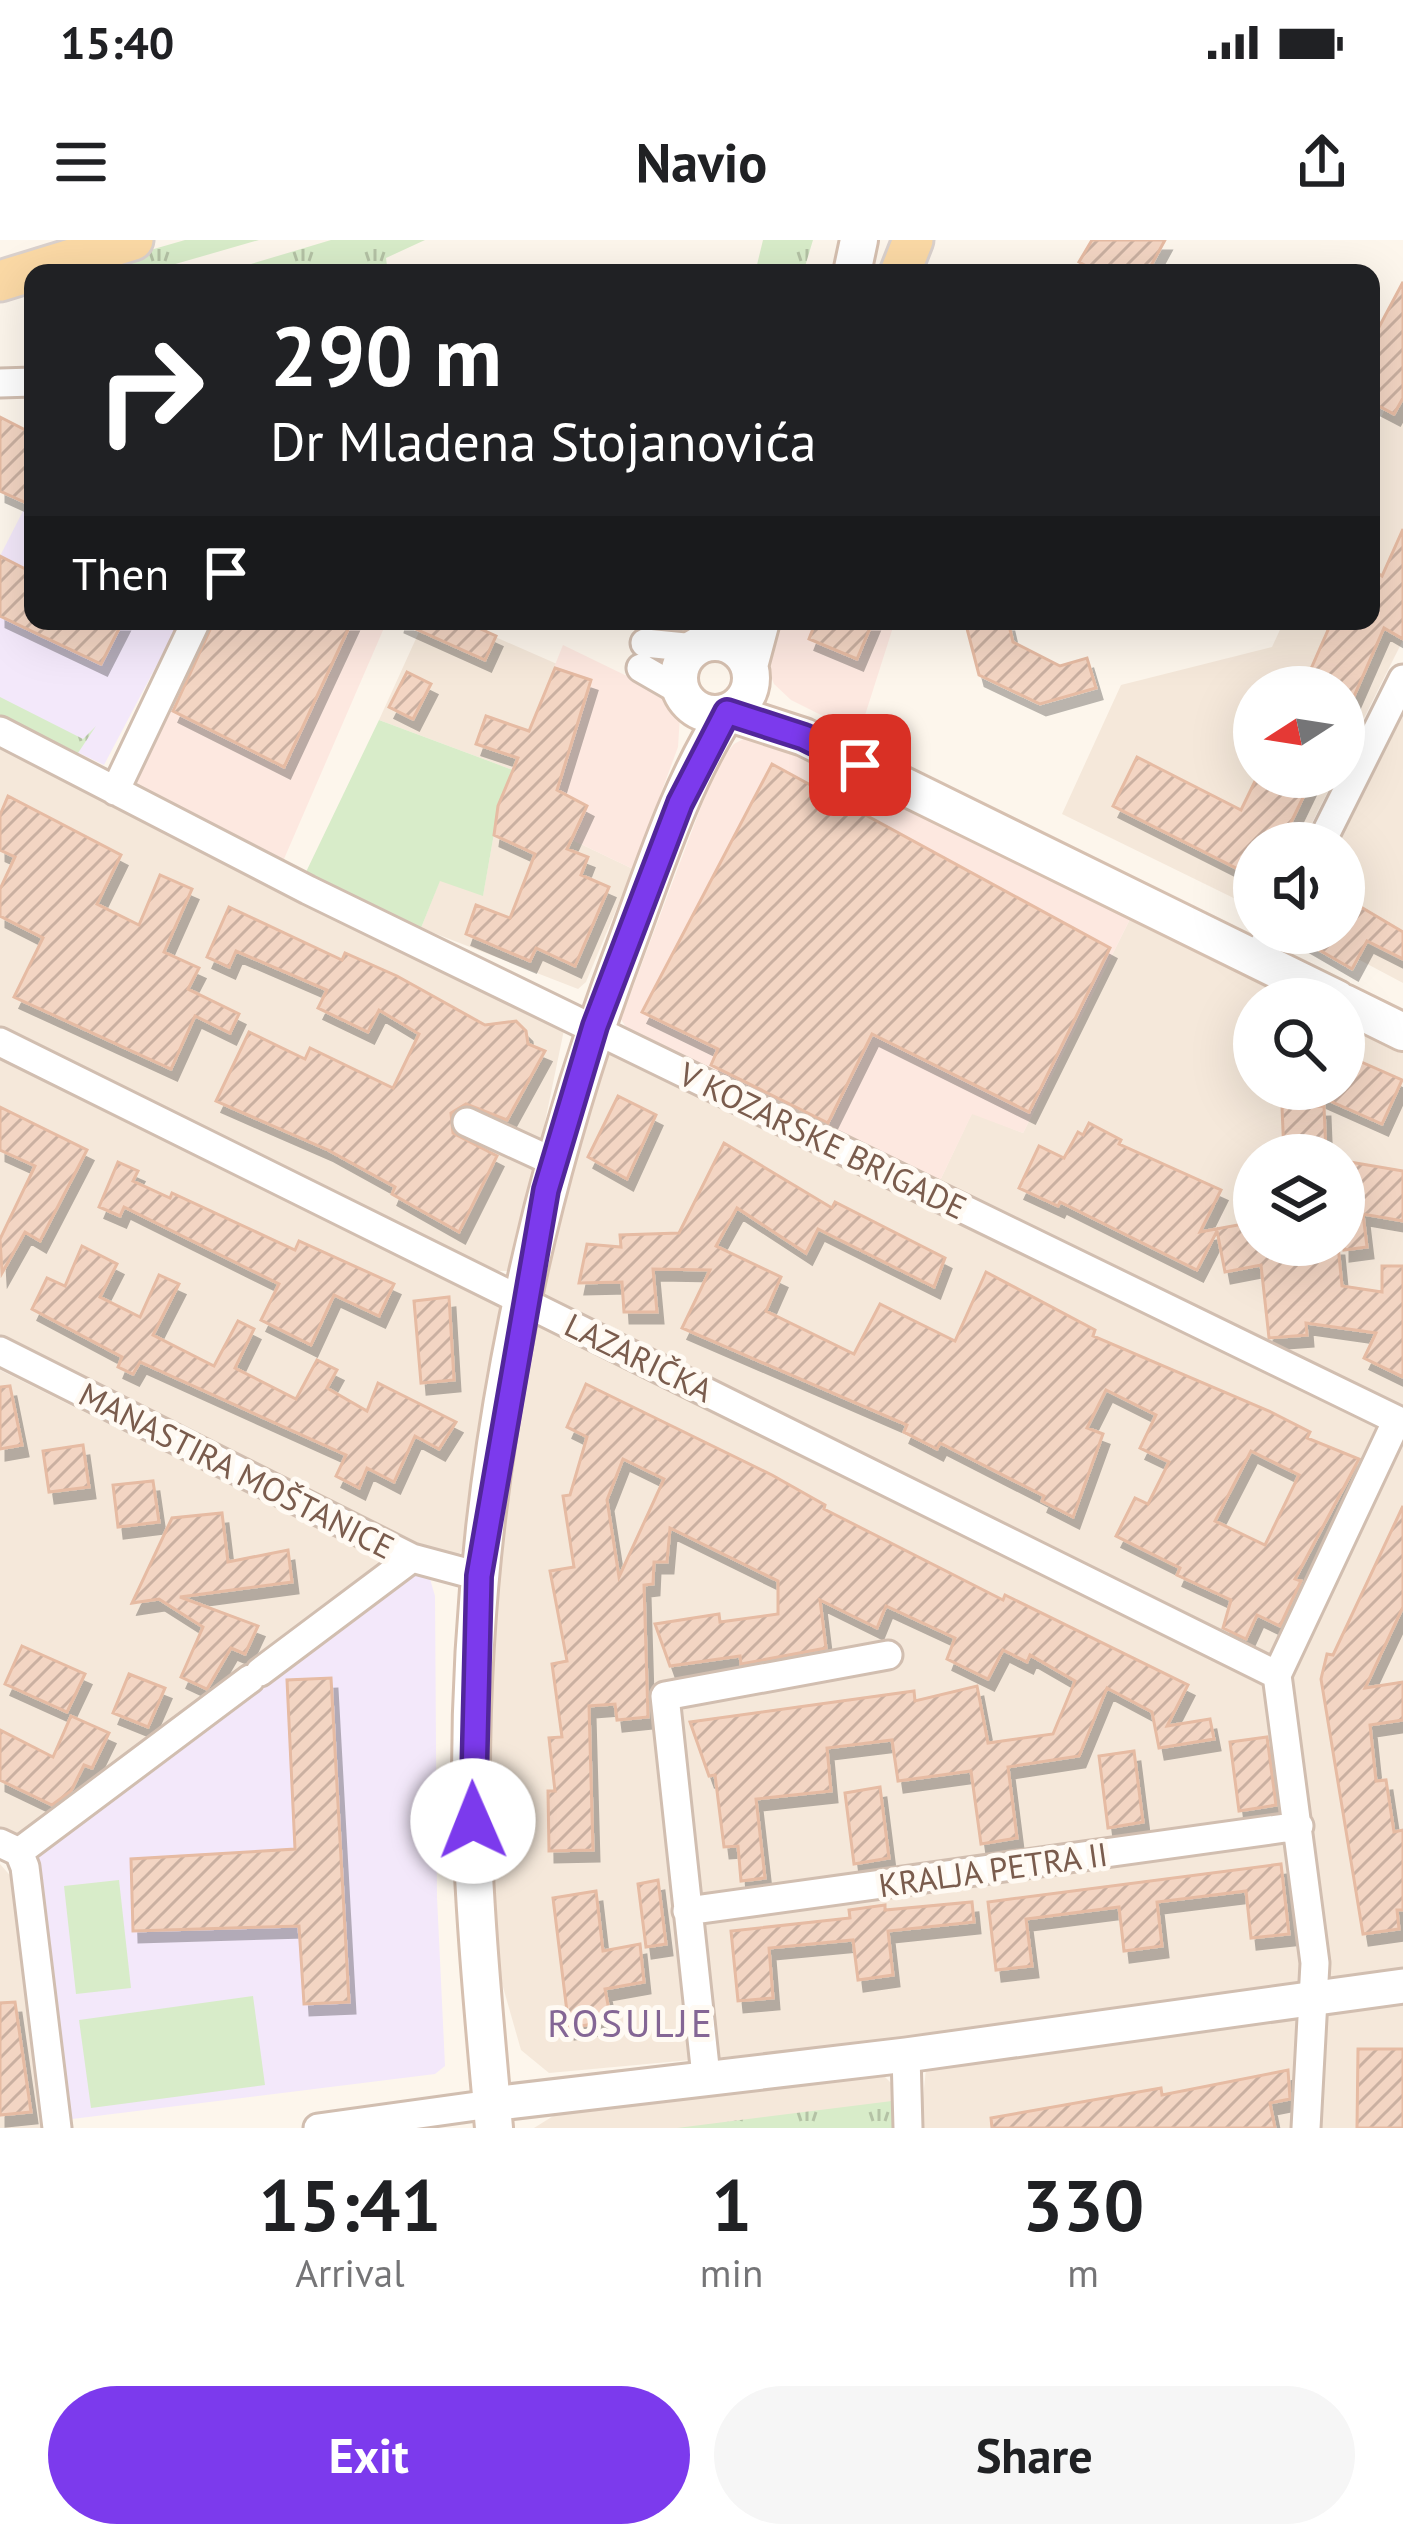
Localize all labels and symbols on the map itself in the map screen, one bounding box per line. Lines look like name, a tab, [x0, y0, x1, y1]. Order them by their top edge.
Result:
north arrow	[1233, 666, 1365, 798]
pin	[809, 714, 911, 816]
street label: V KOZARSKE BRIGADE	[671, 1051, 974, 1228]
street label: LAZARIČKA	[558, 1303, 721, 1412]
street label: MANASTIRA MOŠTANICE	[72, 1372, 402, 1568]
position arrow	[410, 1758, 536, 1884]
street label: KRALJA PETRA II	[876, 1832, 1110, 1906]
district label: ROSULJE	[547, 1997, 715, 2048]

